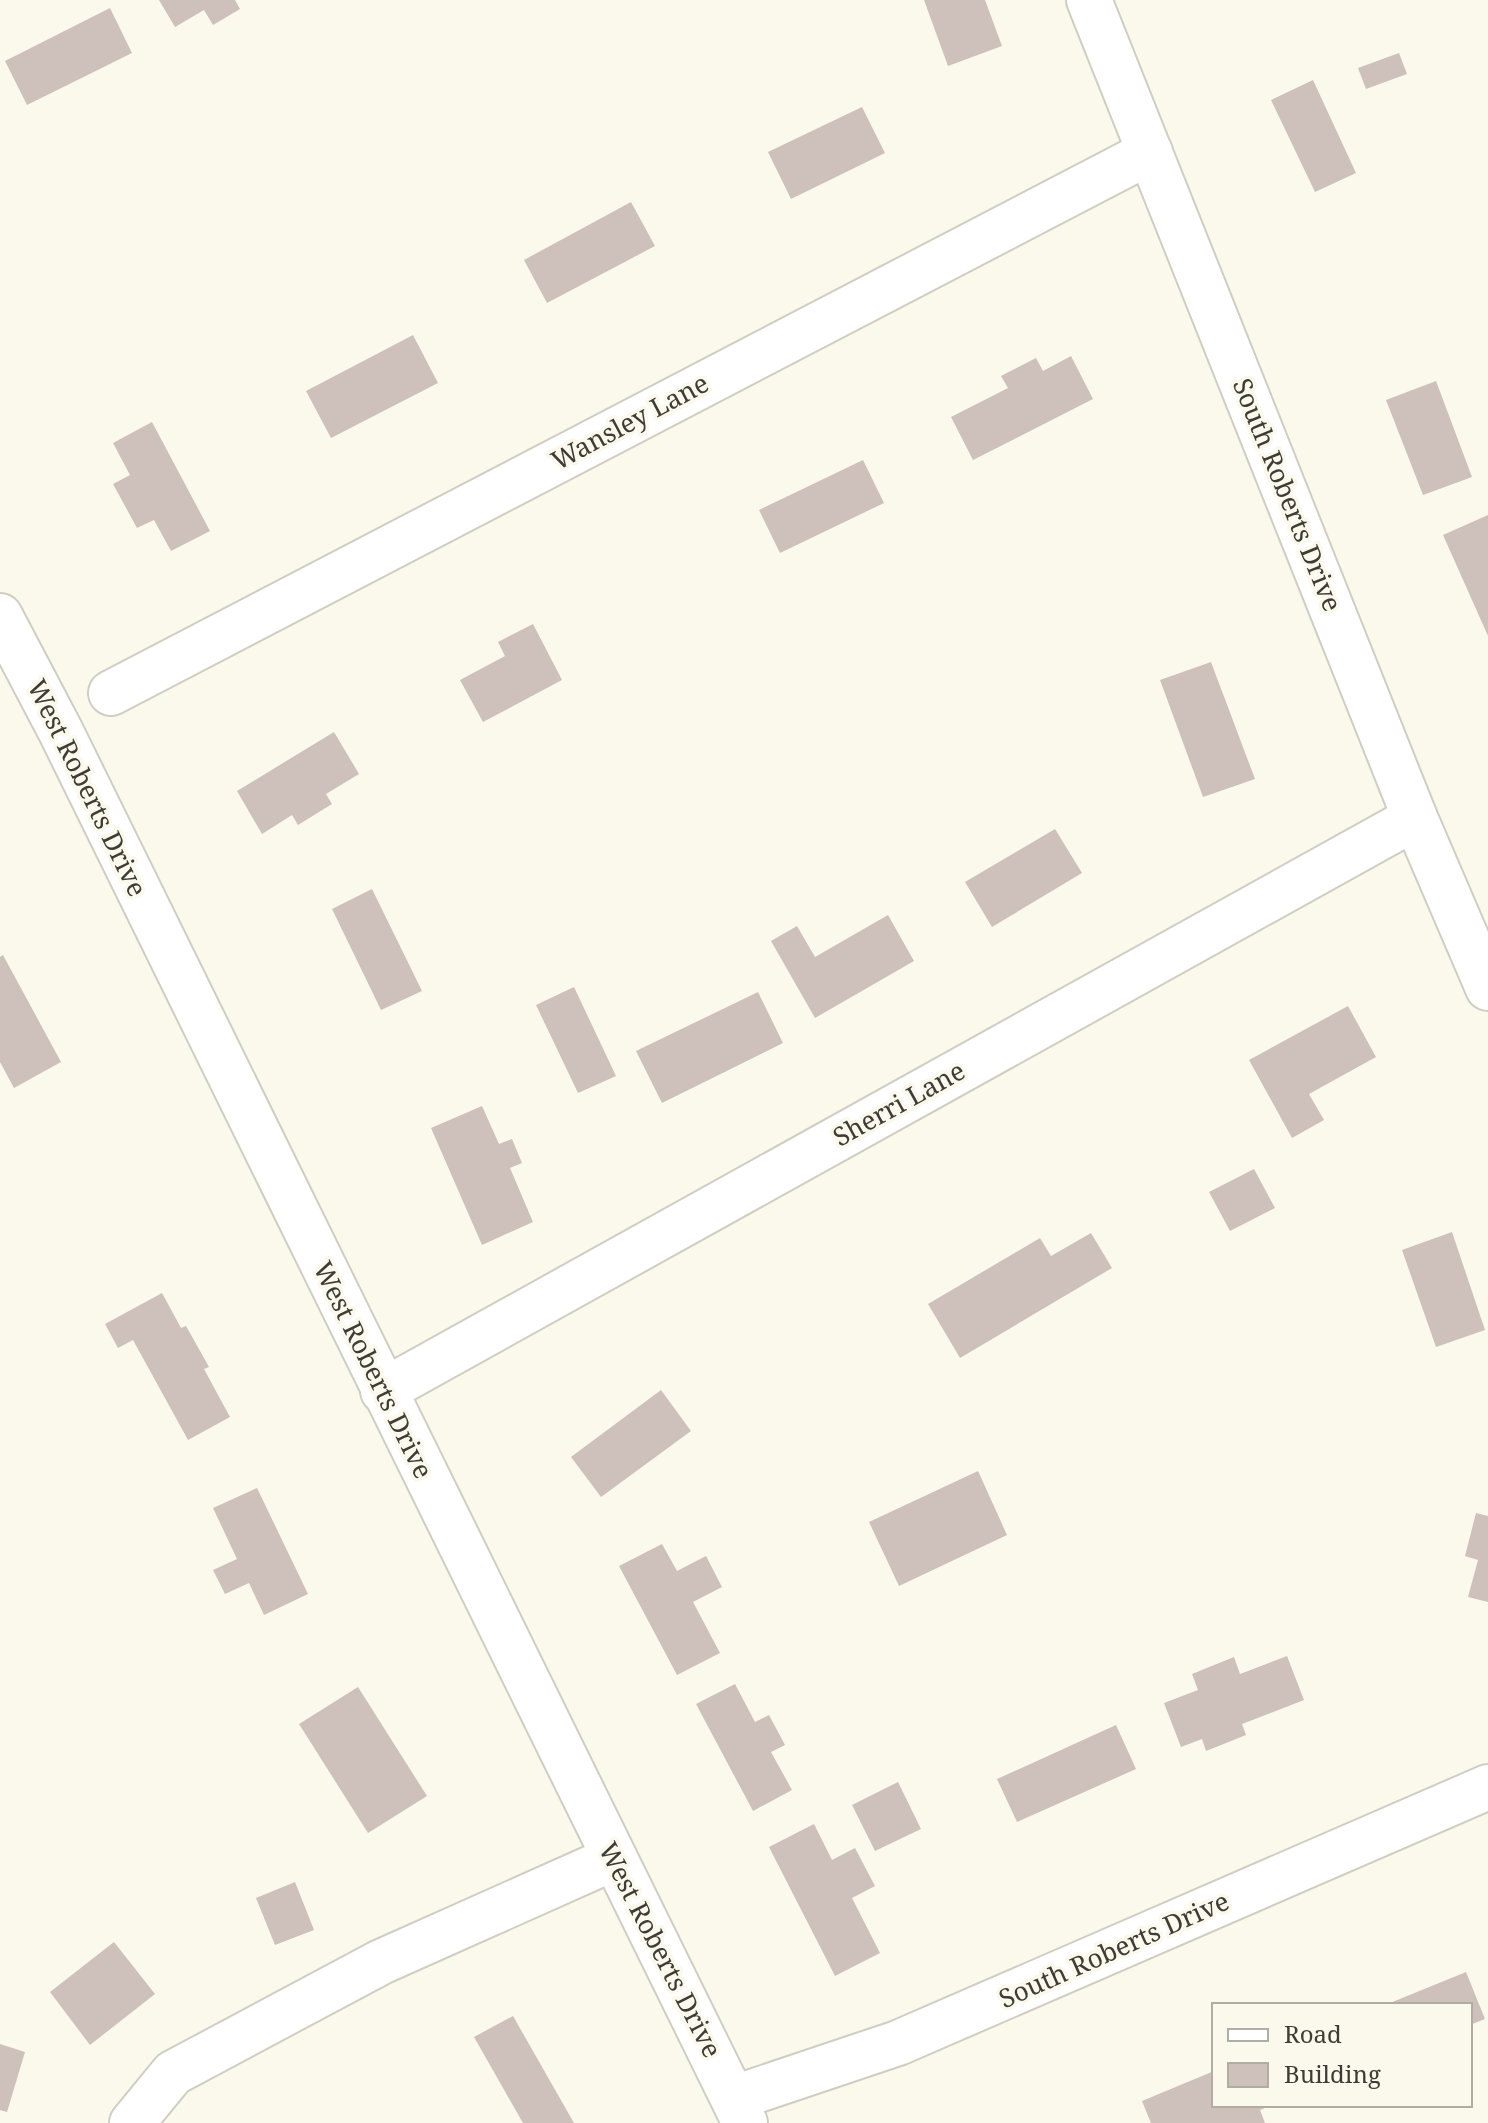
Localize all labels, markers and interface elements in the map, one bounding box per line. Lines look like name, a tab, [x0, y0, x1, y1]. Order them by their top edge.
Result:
street label: Wansley Lane	[544, 365, 715, 478]
street label: South Roberts Drive	[1225, 373, 1351, 616]
street label: West Roberts Drive	[20, 673, 156, 902]
street label: Sherri Lane	[826, 1052, 971, 1154]
street label: West Roberts Drive	[306, 1255, 442, 1484]
street label: West Roberts Drive	[591, 1836, 731, 2064]
street label: South Roberts Drive	[993, 1882, 1234, 2016]
legend	[1212, 2003, 1472, 2107]
text: Road	[1284, 2017, 1342, 2050]
text: Building	[1284, 2057, 1381, 2090]

